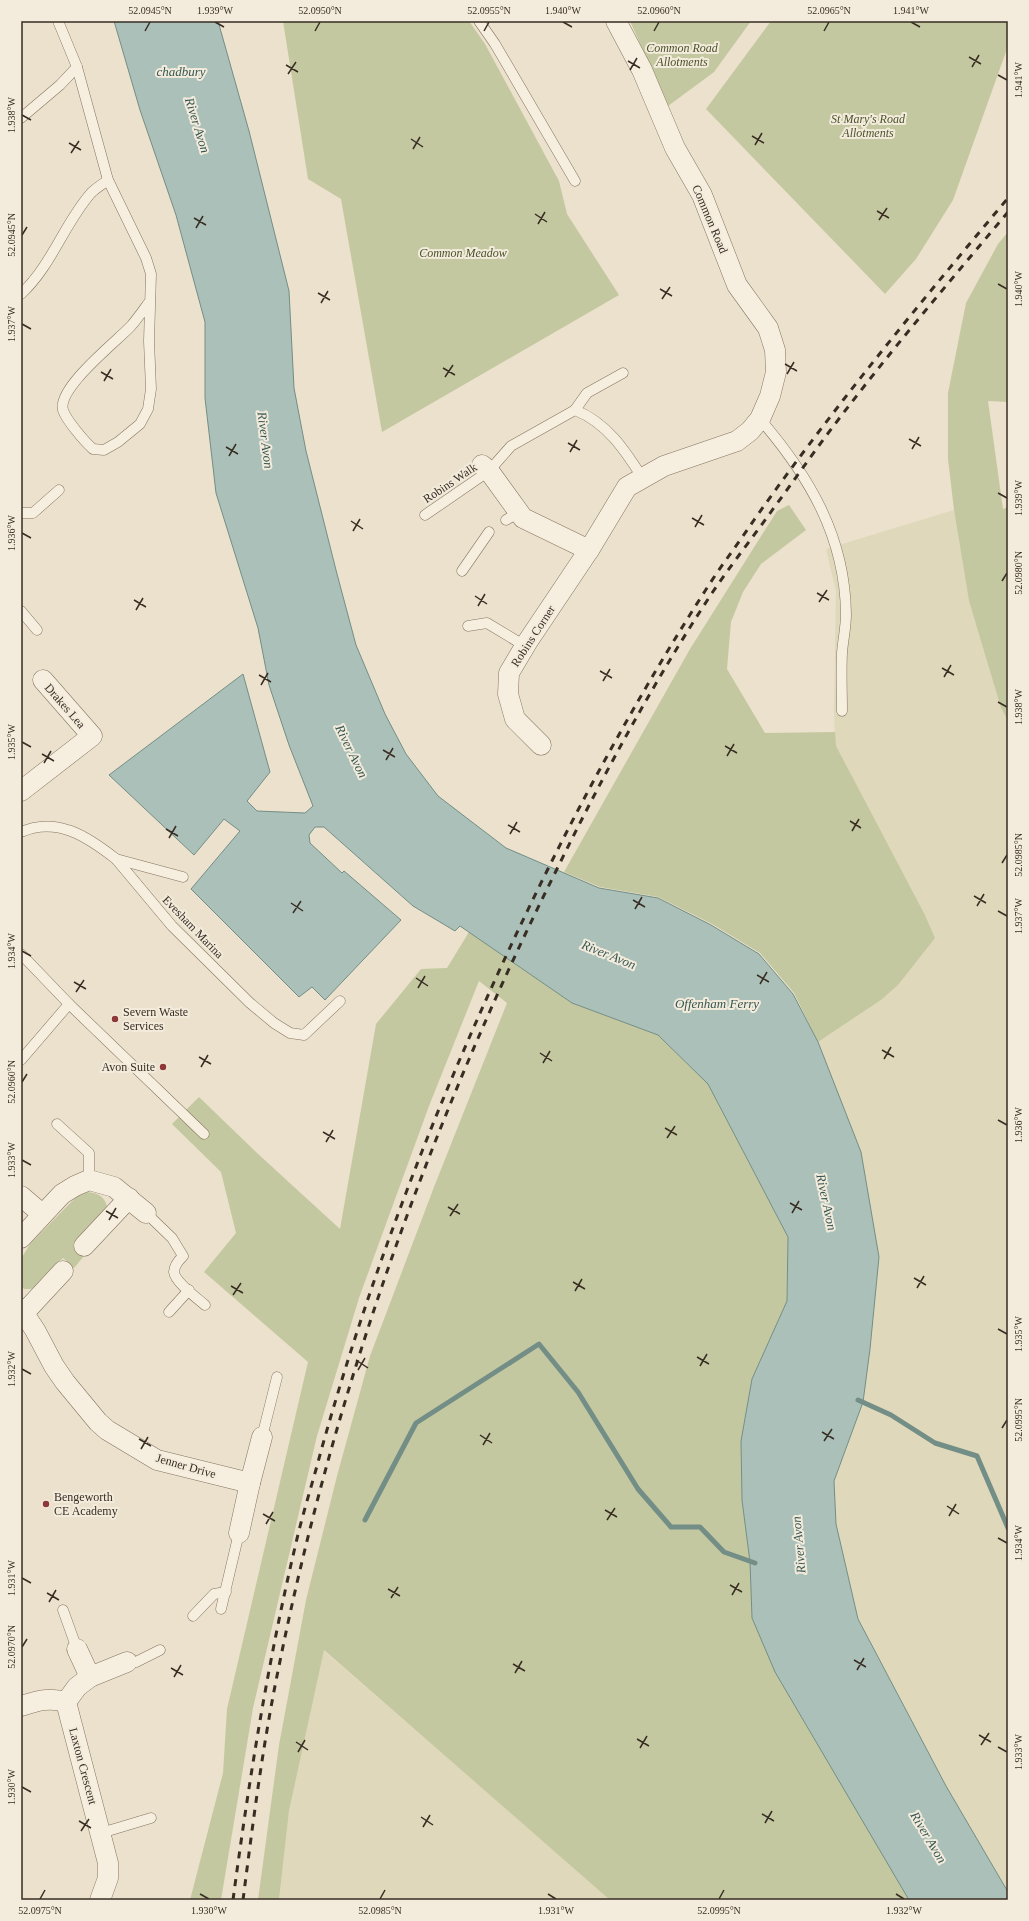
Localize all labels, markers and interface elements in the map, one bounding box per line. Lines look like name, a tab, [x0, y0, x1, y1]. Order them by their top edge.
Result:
text: 52.0945°N	[128, 5, 172, 16]
text: 1.939°W	[197, 5, 234, 16]
text: 52.0950°N	[298, 5, 342, 16]
text: 52.0955°N	[467, 5, 511, 16]
text: 1.940°W	[545, 5, 582, 16]
text: 52.0960°N	[637, 5, 681, 16]
text: 52.0965°N	[807, 5, 851, 16]
text: 1.941°W	[893, 5, 930, 16]
park label: Common Road Allotments	[646, 41, 719, 69]
text: 1.941°W	[1013, 61, 1024, 98]
water label: chadbury	[156, 64, 206, 79]
water label: River Avon	[182, 95, 213, 155]
text: 1.938°W	[6, 96, 17, 133]
park label: St Mary's Road Allotments	[831, 112, 906, 140]
street label: Common Road	[689, 183, 731, 255]
text: 52.0945°N	[6, 213, 17, 257]
park label: Common Meadow	[419, 246, 507, 260]
text: 1.940°W	[1013, 270, 1024, 307]
text: 1.937°W	[6, 305, 17, 342]
water label: River Avon	[254, 410, 276, 469]
street label: Robins Walk	[420, 460, 480, 506]
text: 1.939°W	[1013, 479, 1024, 516]
text: 1.936°W	[6, 514, 17, 551]
text: 52.0980°N	[1013, 551, 1024, 595]
street label: Robins Corner	[508, 603, 558, 669]
street label: Drakes Lea	[42, 681, 89, 732]
text: 1.938°W	[1013, 688, 1024, 725]
water label: River Avon	[332, 721, 371, 780]
text: 1.935°W	[6, 723, 17, 760]
text: 52.0985°N	[1013, 833, 1024, 877]
street label: Evesham Marina	[160, 893, 227, 962]
text: 1.937°W	[1013, 897, 1024, 934]
text: 1.934°W	[6, 932, 17, 969]
water label: River Avon	[579, 936, 638, 972]
water label: Offenham Ferry	[675, 996, 759, 1011]
place label: Severn Waste Services	[123, 1005, 188, 1033]
marker: Severn Waste Services	[110, 1014, 120, 1024]
text: 52.0960°N	[6, 1060, 17, 1104]
place label: Avon Suite	[102, 1060, 155, 1074]
marker: Avon Suite	[158, 1062, 168, 1072]
text: 1.936°W	[1013, 1106, 1024, 1143]
text: 1.933°W	[6, 1141, 17, 1178]
water label: River Avon	[813, 1172, 840, 1232]
text: 1.935°W	[1013, 1315, 1024, 1352]
text: 1.932°W	[6, 1350, 17, 1387]
text: 52.0995°N	[1013, 1398, 1024, 1442]
street label: Jenner Drive	[154, 1451, 218, 1481]
place label: Bengeworth CE Academy	[54, 1490, 118, 1518]
marker: Bengeworth CE Academy	[41, 1499, 51, 1509]
water label: River Avon	[789, 1516, 809, 1575]
text: 1.934°W	[1013, 1524, 1024, 1561]
text: 1.931°W	[6, 1559, 17, 1596]
text: 52.0970°N	[6, 1625, 17, 1669]
street label: Laxton Crescent	[66, 1726, 100, 1807]
text: 1.933°W	[1013, 1733, 1024, 1770]
text: 1.930°W	[6, 1768, 17, 1805]
water label: River Avon	[907, 1808, 950, 1866]
text: 52.0975°N	[18, 1905, 62, 1916]
text: 1.930°W	[191, 1905, 228, 1916]
text: 52.0985°N	[358, 1905, 402, 1916]
text: 1.931°W	[538, 1905, 575, 1916]
text: 52.0995°N	[697, 1905, 741, 1916]
text: 1.932°W	[886, 1905, 923, 1916]

